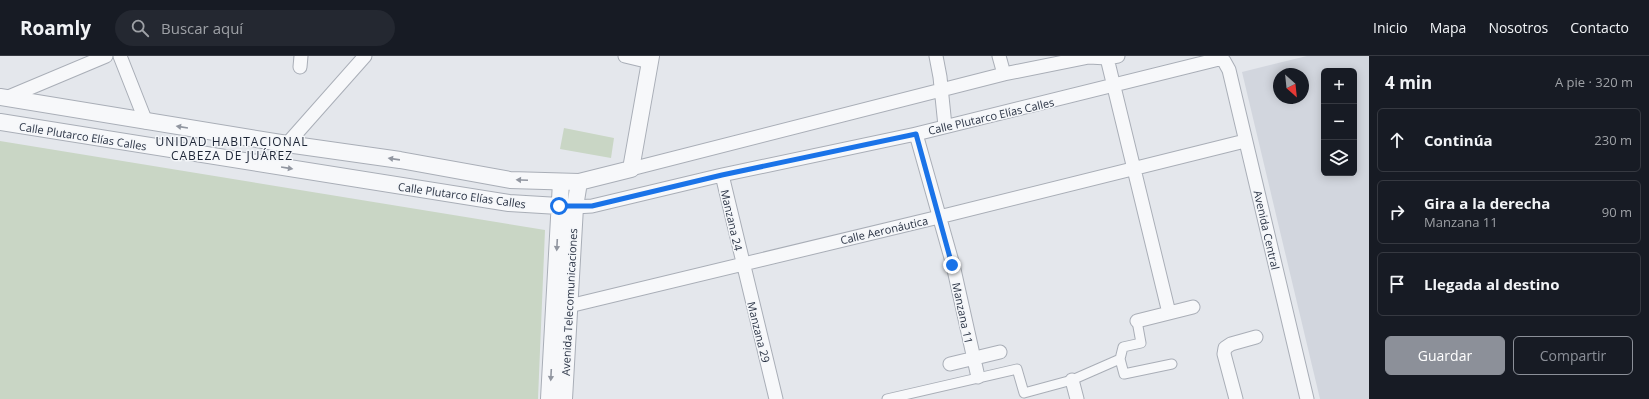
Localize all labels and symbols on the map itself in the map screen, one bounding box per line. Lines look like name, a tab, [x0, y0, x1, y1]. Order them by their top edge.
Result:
north arrow	[1273, 68, 1309, 104]
street label: Calle Plutarco Elías Calles	[926, 94, 1056, 138]
street label: Calle Plutarco Elías Calles	[18, 119, 148, 153]
one-way arrow	[176, 124, 188, 130]
district label: UNIDAD HABITACIONAL CABEZA DE JUÁREZ	[155, 133, 309, 164]
one-way arrow	[388, 156, 400, 162]
one-way arrow	[281, 165, 293, 171]
one-way arrow	[516, 177, 528, 184]
street label: Calle Plutarco Elías Calles	[397, 179, 527, 211]
street label: Manzana 24	[718, 188, 746, 253]
street label: Avenida Central	[1251, 189, 1283, 271]
route start	[550, 197, 568, 215]
street label: Calle Aeronáutica	[839, 213, 929, 247]
street label: Avenida Telecomunicaciones	[558, 228, 580, 376]
one-way arrow	[554, 239, 560, 252]
route end	[943, 256, 961, 274]
street label: Manzana 11	[949, 281, 977, 345]
street label: Manzana 29	[744, 300, 774, 364]
one-way arrow	[547, 369, 554, 381]

